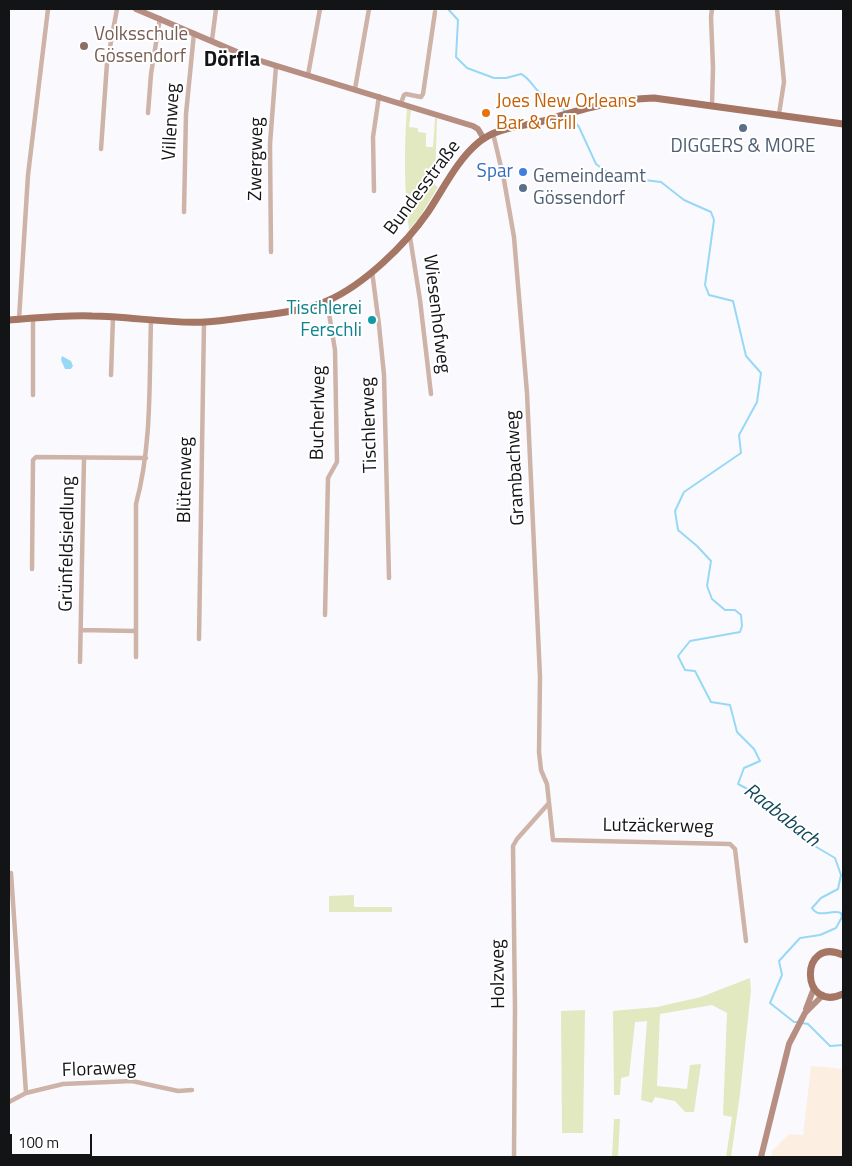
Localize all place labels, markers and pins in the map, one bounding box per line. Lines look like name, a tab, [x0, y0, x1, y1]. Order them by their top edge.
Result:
place label: Volksschule Gössendorf	[94, 24, 188, 68]
marker: Volksschule Gössendorf	[78, 40, 90, 52]
place label: Joes New Orleans Bar & Grill	[496, 91, 637, 135]
marker: Joes New Orleans Bar & Grill	[480, 107, 492, 119]
marker: DIGGERS & MORE	[737, 122, 749, 134]
place label: DIGGERS & MORE	[671, 136, 815, 158]
place label: Spar	[477, 161, 513, 183]
marker: Spar	[517, 166, 529, 178]
place label: Gemeindeamt Gössendorf	[533, 166, 646, 210]
marker: Gemeindeamt Gössendorf	[517, 182, 529, 194]
place label: Tischlerei Ferschli	[286, 298, 362, 342]
marker: Tischlerei Ferschli	[366, 314, 378, 326]

